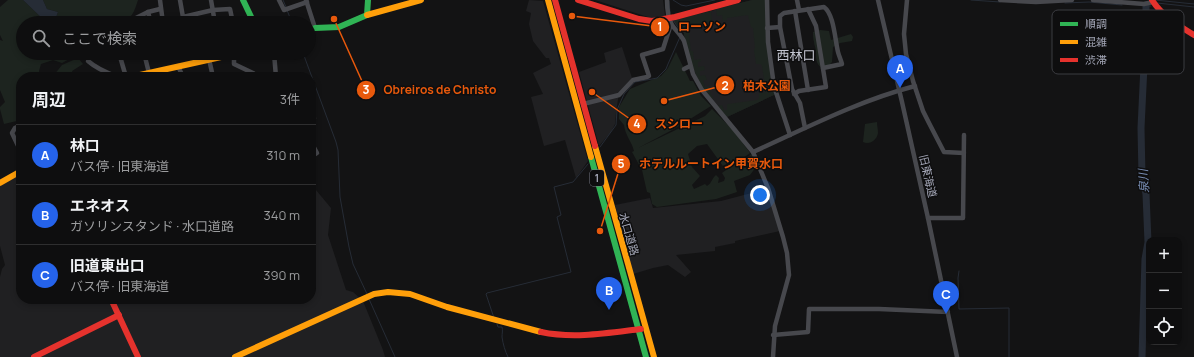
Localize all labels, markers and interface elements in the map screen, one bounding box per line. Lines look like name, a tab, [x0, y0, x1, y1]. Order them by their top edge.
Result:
legend	[1052, 10, 1184, 74]
callout: ローソン	[650, 15, 734, 39]
search box	[16, 16, 316, 60]
text: 順調	[1085, 16, 1107, 31]
text: 1	[657, 18, 663, 35]
text: ローソン	[678, 18, 726, 35]
icon: search	[30, 27, 52, 49]
text: ここで検索	[62, 28, 137, 49]
text: 混雑	[1085, 34, 1107, 49]
district label: 西林口	[776, 46, 816, 64]
text: 渋滞	[1085, 52, 1107, 67]
pin: A	[887, 55, 913, 88]
callout: 柏木公園	[715, 73, 799, 97]
text: 2	[721, 77, 729, 94]
text: 柏木公園	[743, 77, 791, 94]
callout: Obreiros de Christo	[356, 78, 504, 102]
text: 3	[363, 81, 370, 98]
text: Obreiros de Christo	[384, 81, 496, 98]
text: 周辺	[32, 88, 66, 111]
text: 3件	[280, 90, 300, 108]
callout: スシロー	[627, 112, 711, 136]
text: 4	[633, 115, 641, 132]
text: スシロー	[655, 115, 703, 132]
text: 林口	[70, 135, 100, 156]
text: A	[41, 146, 49, 164]
text: 310 m	[266, 146, 300, 164]
callout: ホテルルートイン甲賀水口	[611, 152, 791, 176]
street label: 旧東海道	[916, 153, 941, 199]
text: 5	[617, 155, 625, 172]
text: ホテルルートイン甲賀水口	[639, 155, 783, 172]
text: バス停 · 旧東海道	[70, 157, 169, 175]
water label: 泉川	[1134, 166, 1153, 194]
road number: 1	[590, 170, 604, 186]
your location	[750, 185, 770, 205]
text: エネオス	[70, 195, 130, 216]
text: B	[41, 206, 49, 224]
text: 340 m	[264, 206, 300, 224]
street label: 水口道路	[616, 211, 643, 257]
text: ガソリンスタンド · 水口道路	[70, 217, 234, 235]
map controls	[1146, 237, 1182, 345]
button: +	[1146, 237, 1182, 273]
text: 旧道東出口	[70, 255, 145, 276]
text: C	[40, 266, 50, 284]
text: 390 m	[263, 266, 300, 284]
button: −	[1146, 273, 1182, 309]
text: バス停 · 旧東海道	[70, 277, 169, 295]
pin: B	[596, 277, 622, 310]
pin: C	[933, 281, 959, 314]
button: locate	[1146, 309, 1182, 345]

